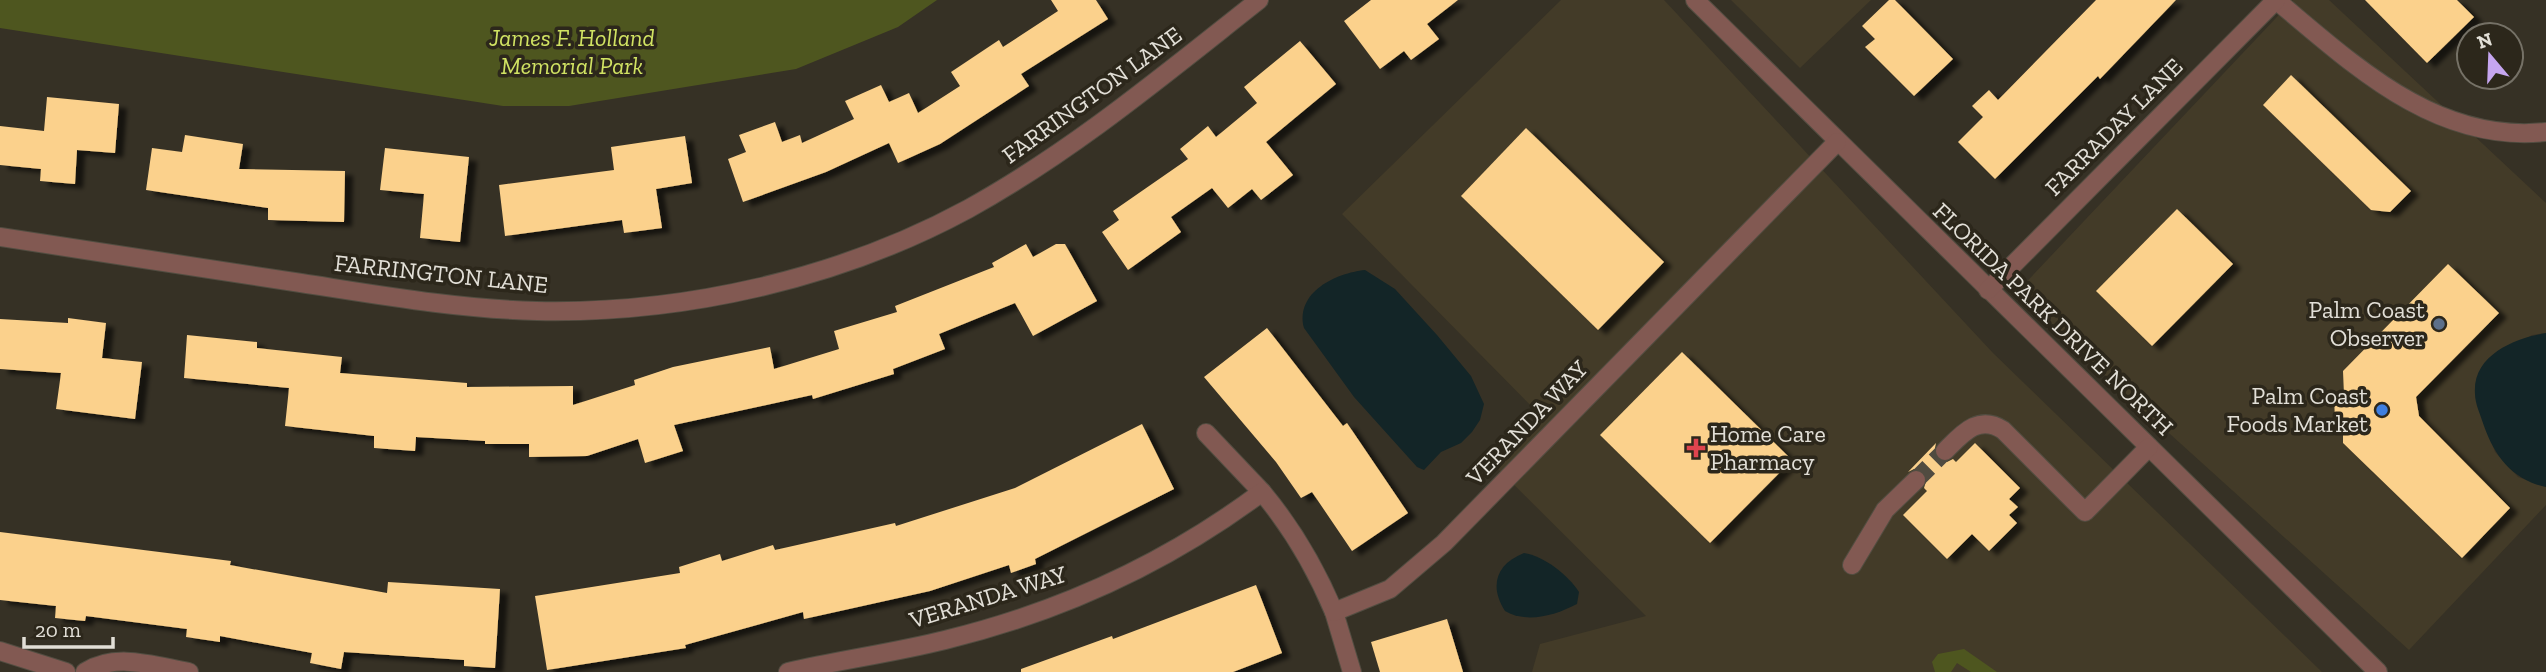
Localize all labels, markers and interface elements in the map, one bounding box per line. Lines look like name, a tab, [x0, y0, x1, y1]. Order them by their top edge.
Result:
street label: FARRINGTON LANE	[996, 20, 1187, 169]
north arrow	[2455, 21, 2525, 91]
park label: James F. Holland Memorial Park	[488, 23, 655, 80]
text: N	[2474, 27, 2495, 54]
street label: FARRADAY LANE	[2039, 52, 2189, 202]
street label: FLORIDA PARK DRIVE NORTH	[1927, 196, 2179, 441]
street label: FARRINGTON LANE	[333, 248, 549, 299]
place label: Palm Coast Observer	[2308, 295, 2425, 352]
marker: Palm Coast Observer	[2431, 316, 2447, 332]
street label: VERANDA WAY	[1459, 354, 1594, 492]
place label: Palm Coast Foods Market	[2227, 381, 2368, 438]
marker: Palm Coast Foods Market	[2374, 402, 2390, 418]
place label: Home Care Pharmacy	[1710, 419, 1826, 476]
marker: Home Care Pharmacy	[1688, 440, 1704, 456]
street label: VERANDA WAY	[905, 559, 1070, 634]
scale bar	[24, 606, 114, 650]
text: 20 m	[35, 617, 81, 642]

